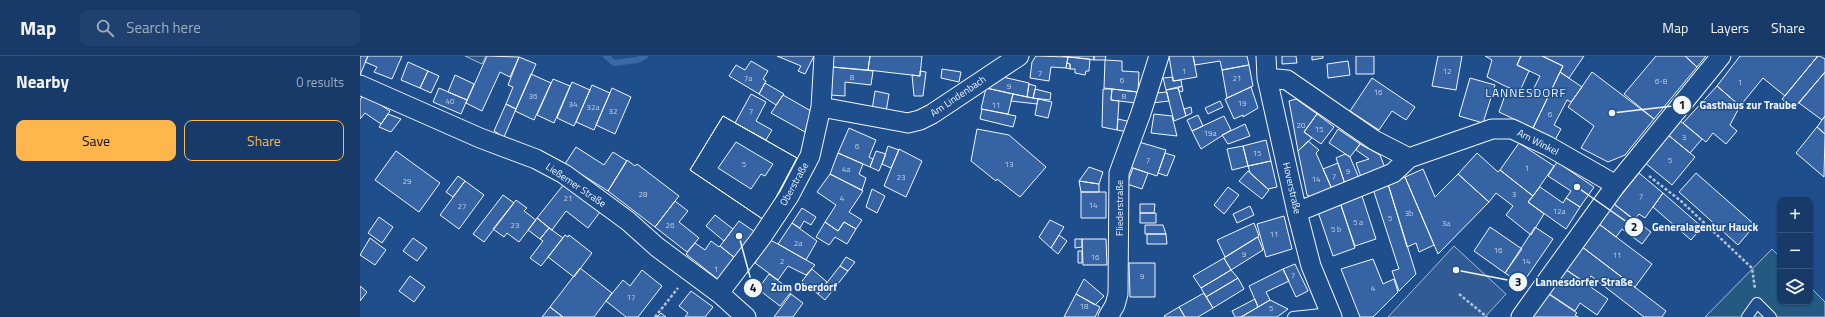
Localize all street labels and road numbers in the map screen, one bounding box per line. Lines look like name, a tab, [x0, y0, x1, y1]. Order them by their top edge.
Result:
street label: Am Lindenbach	[927, 72, 989, 120]
street label: Am Winkel	[1515, 125, 1561, 159]
street label: Ließemer Straße	[543, 159, 609, 211]
street label: Oberstraße	[776, 159, 812, 209]
street label: Hoverstraße	[1279, 161, 1305, 215]
street label: Fliederstraße	[1112, 180, 1127, 236]

